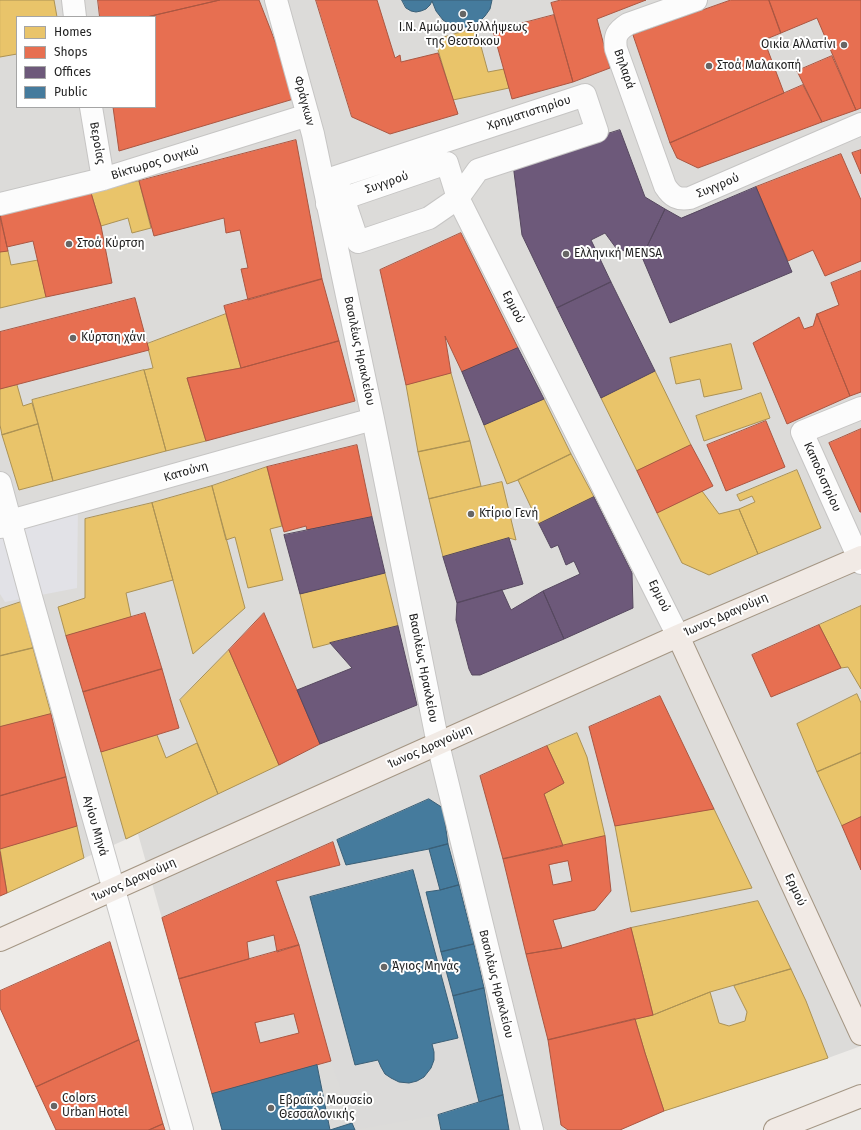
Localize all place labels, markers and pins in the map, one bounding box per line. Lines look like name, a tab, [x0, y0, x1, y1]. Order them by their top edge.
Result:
marker: I.N. Αμώμου Συλλήψεως της Θεοτόκου	[458, 9, 468, 19]
place label: I.N. Αμώμου Συλλήψεως της Θεοτόκου	[399, 21, 527, 49]
place label: Οικία Αλλατίνι	[761, 38, 836, 52]
marker: Οικία Αλλατίνι	[839, 40, 849, 50]
place label: Στοά Μαλακοπή	[717, 59, 801, 73]
marker: Στοά Μαλακοπή	[704, 61, 714, 71]
place label: Στοά Κύρτση	[77, 237, 145, 251]
marker: Στοά Κύρτση	[64, 239, 74, 249]
place label: Ελληνική MENSA	[574, 247, 662, 261]
marker: Ελληνική MENSA	[561, 249, 571, 259]
place label: Κύρτση χάνι	[81, 331, 146, 345]
marker: Κύρτση χάνι	[68, 333, 78, 343]
place label: Κτίριο Γενή	[479, 507, 538, 521]
marker: Κτίριο Γενή	[466, 509, 476, 519]
place label: Άγιος Μηνάς	[392, 960, 459, 974]
marker: Άγιος Μηνάς	[379, 962, 389, 972]
place label: Colors Urban Hotel	[62, 1092, 128, 1120]
place label: Εβραϊκό Μουσείο Θεσσαλονικής	[279, 1094, 373, 1122]
marker: Colors Urban Hotel	[49, 1101, 59, 1111]
marker: Εβραϊκό Μουσείο Θεσσαλονικής	[266, 1103, 276, 1113]

